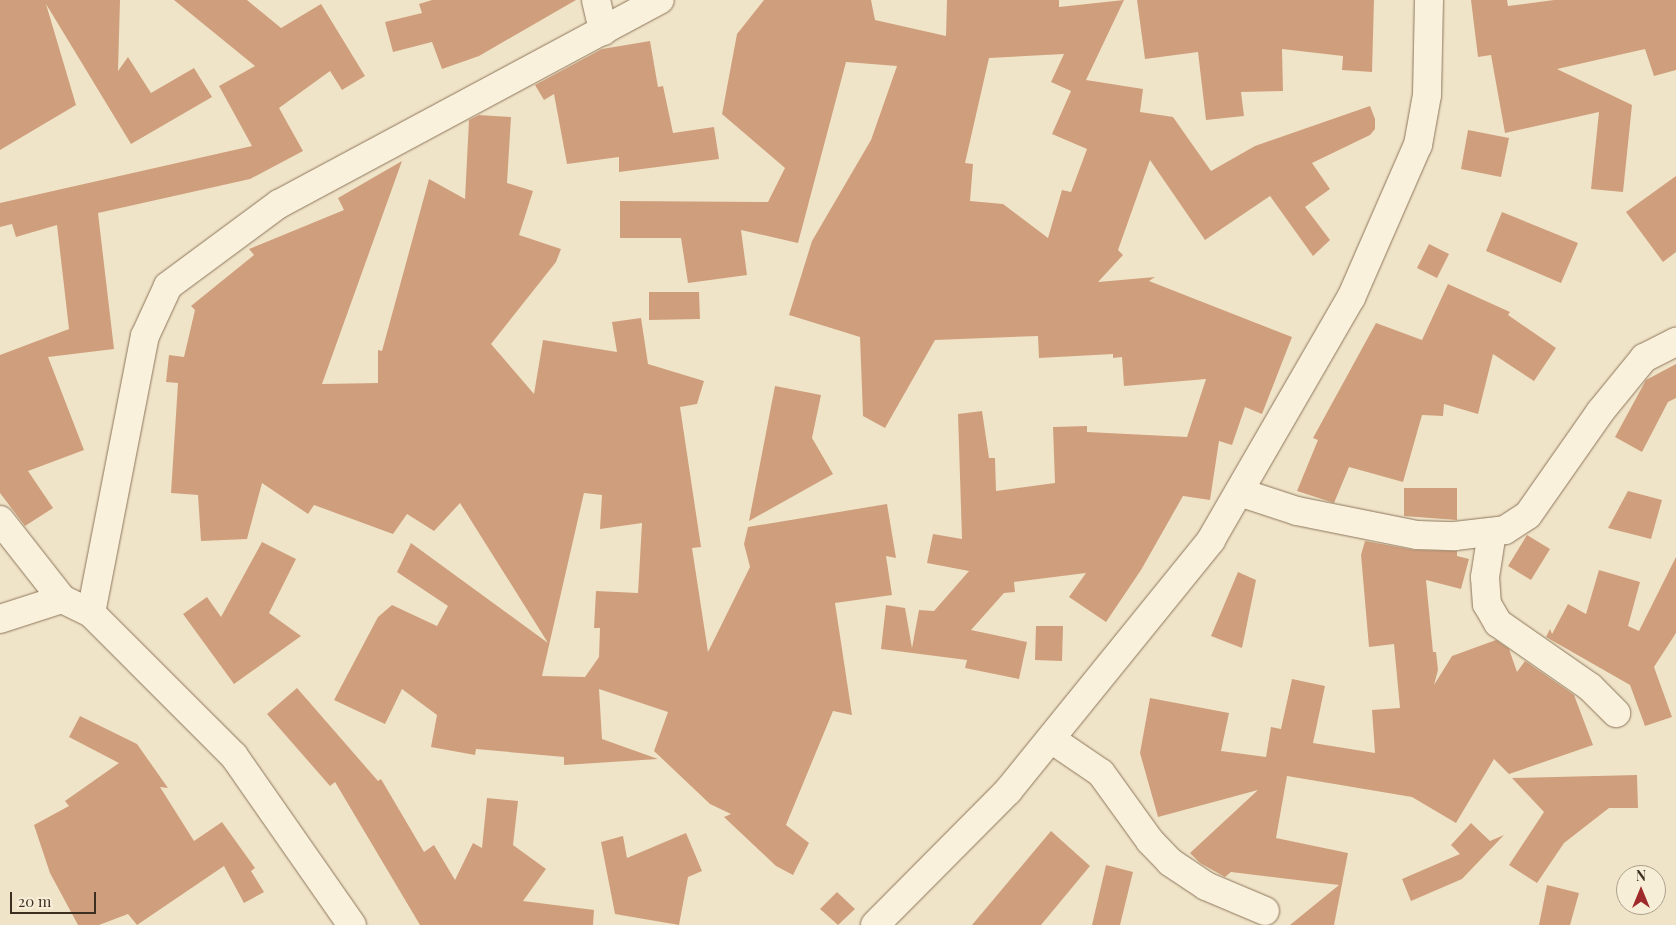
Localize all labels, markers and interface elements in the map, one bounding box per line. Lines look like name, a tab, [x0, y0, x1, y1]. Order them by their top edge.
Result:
north arrow	[1616, 865, 1666, 915]
text: N	[1636, 866, 1646, 885]
scale bar	[12, 882, 99, 914]
text: 20 m	[18, 891, 51, 911]

